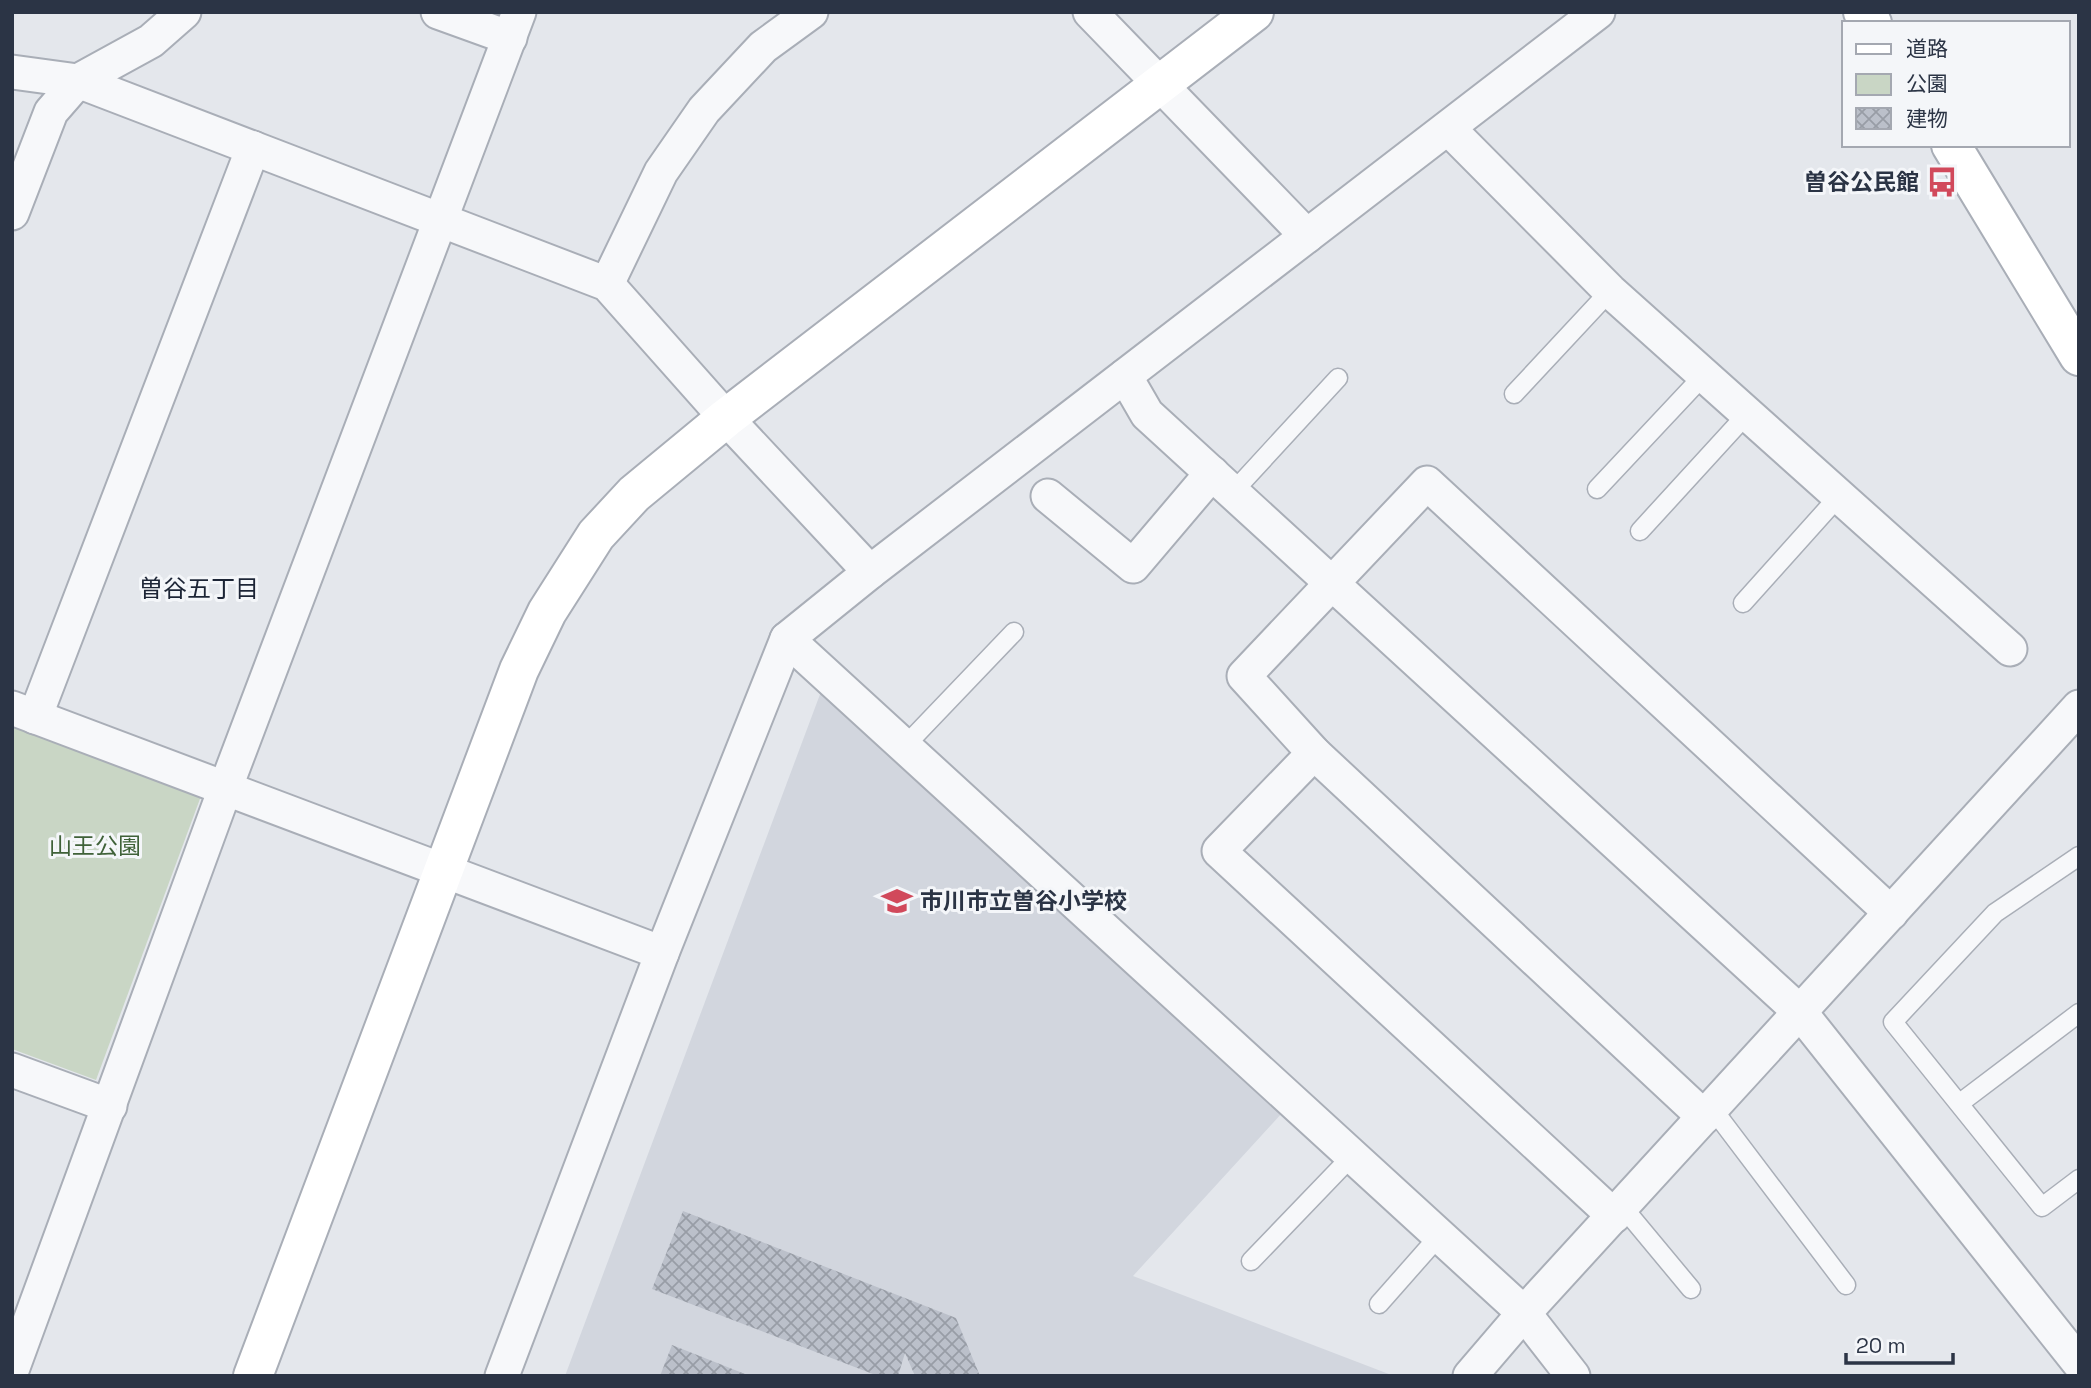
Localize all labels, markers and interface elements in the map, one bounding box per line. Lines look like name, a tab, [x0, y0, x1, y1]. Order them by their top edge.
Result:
legend	[1842, 21, 2070, 147]
text: 道路	[1906, 35, 1948, 62]
text: 公園	[1906, 70, 1948, 97]
text: 建物	[1906, 105, 1948, 132]
bus stop icon: 曽谷公民館	[1925, 165, 1959, 199]
place label: 曽谷公民館	[1804, 167, 1919, 197]
district label: 曽谷五丁目	[139, 573, 259, 604]
park label: 山王公園	[49, 831, 141, 861]
school or university icon: 市川市立曽谷小学校	[880, 884, 914, 918]
place label: 市川市立曽谷小学校	[920, 886, 1127, 916]
scale bar	[1846, 1322, 1953, 1366]
text: 20 m	[1856, 1332, 1906, 1359]

